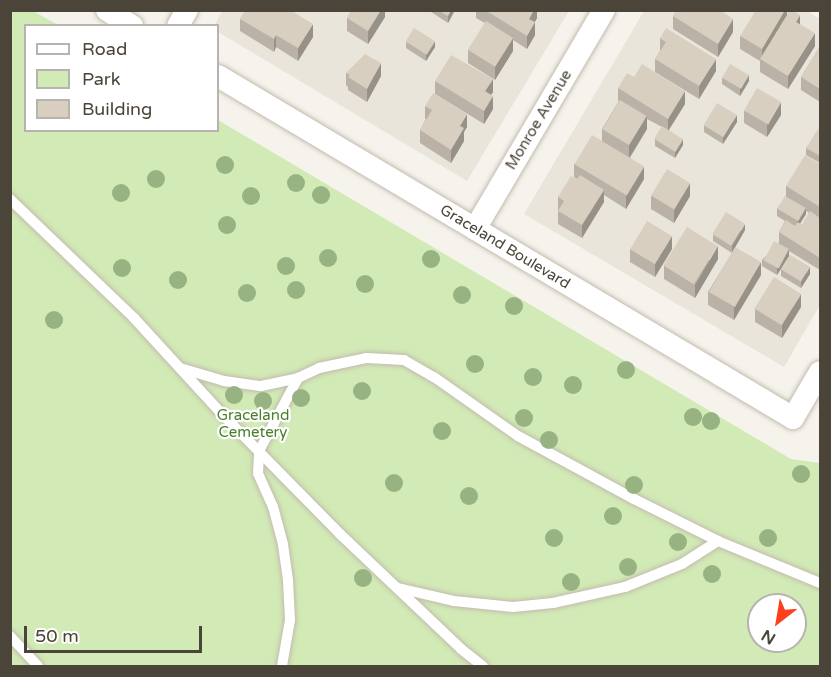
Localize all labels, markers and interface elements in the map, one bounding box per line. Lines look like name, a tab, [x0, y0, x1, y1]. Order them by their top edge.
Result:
legend	[24, 24, 219, 132]
text: Road	[82, 38, 127, 60]
street label: Monroe Avenue	[502, 67, 576, 173]
text: Park	[82, 68, 120, 90]
text: Building	[82, 98, 152, 120]
street label: Graceland Boulevard	[437, 201, 573, 293]
park label: Graceland Cemetery	[217, 406, 289, 441]
north arrow	[747, 593, 807, 653]
scale bar	[27, 614, 206, 652]
text: 50 m	[35, 625, 79, 647]
text: N	[758, 625, 779, 649]

